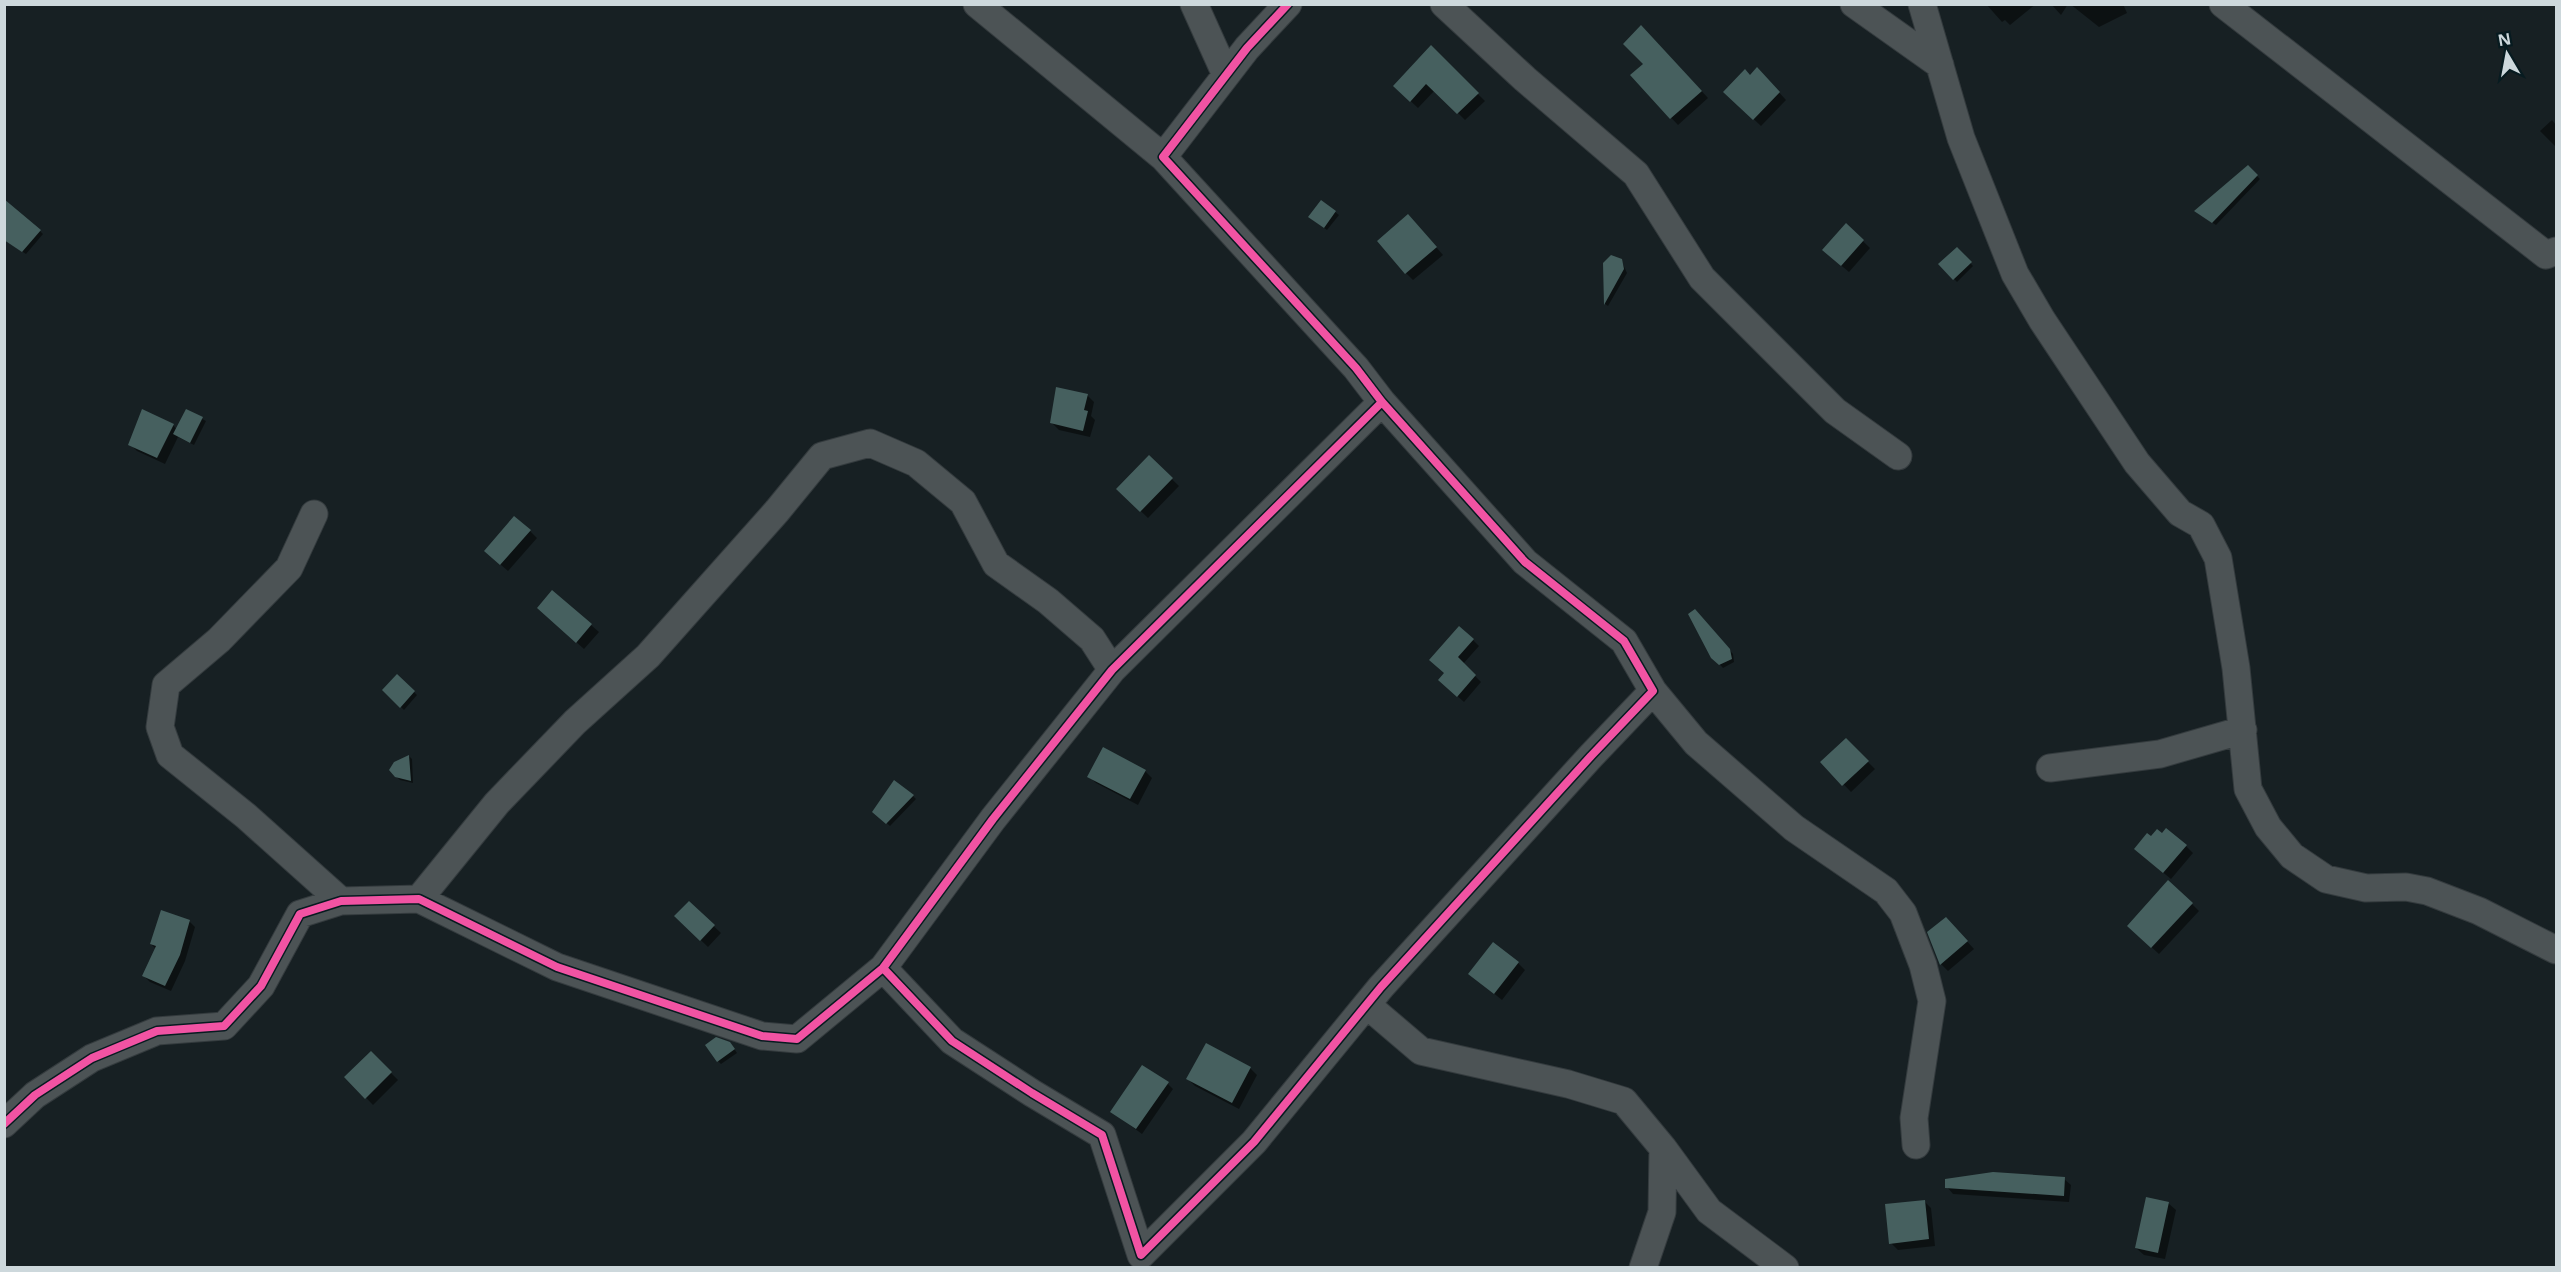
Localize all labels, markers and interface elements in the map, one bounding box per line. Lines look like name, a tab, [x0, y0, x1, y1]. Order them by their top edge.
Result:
north arrow	[2477, 24, 2537, 84]
text: N	[2496, 27, 2513, 51]

